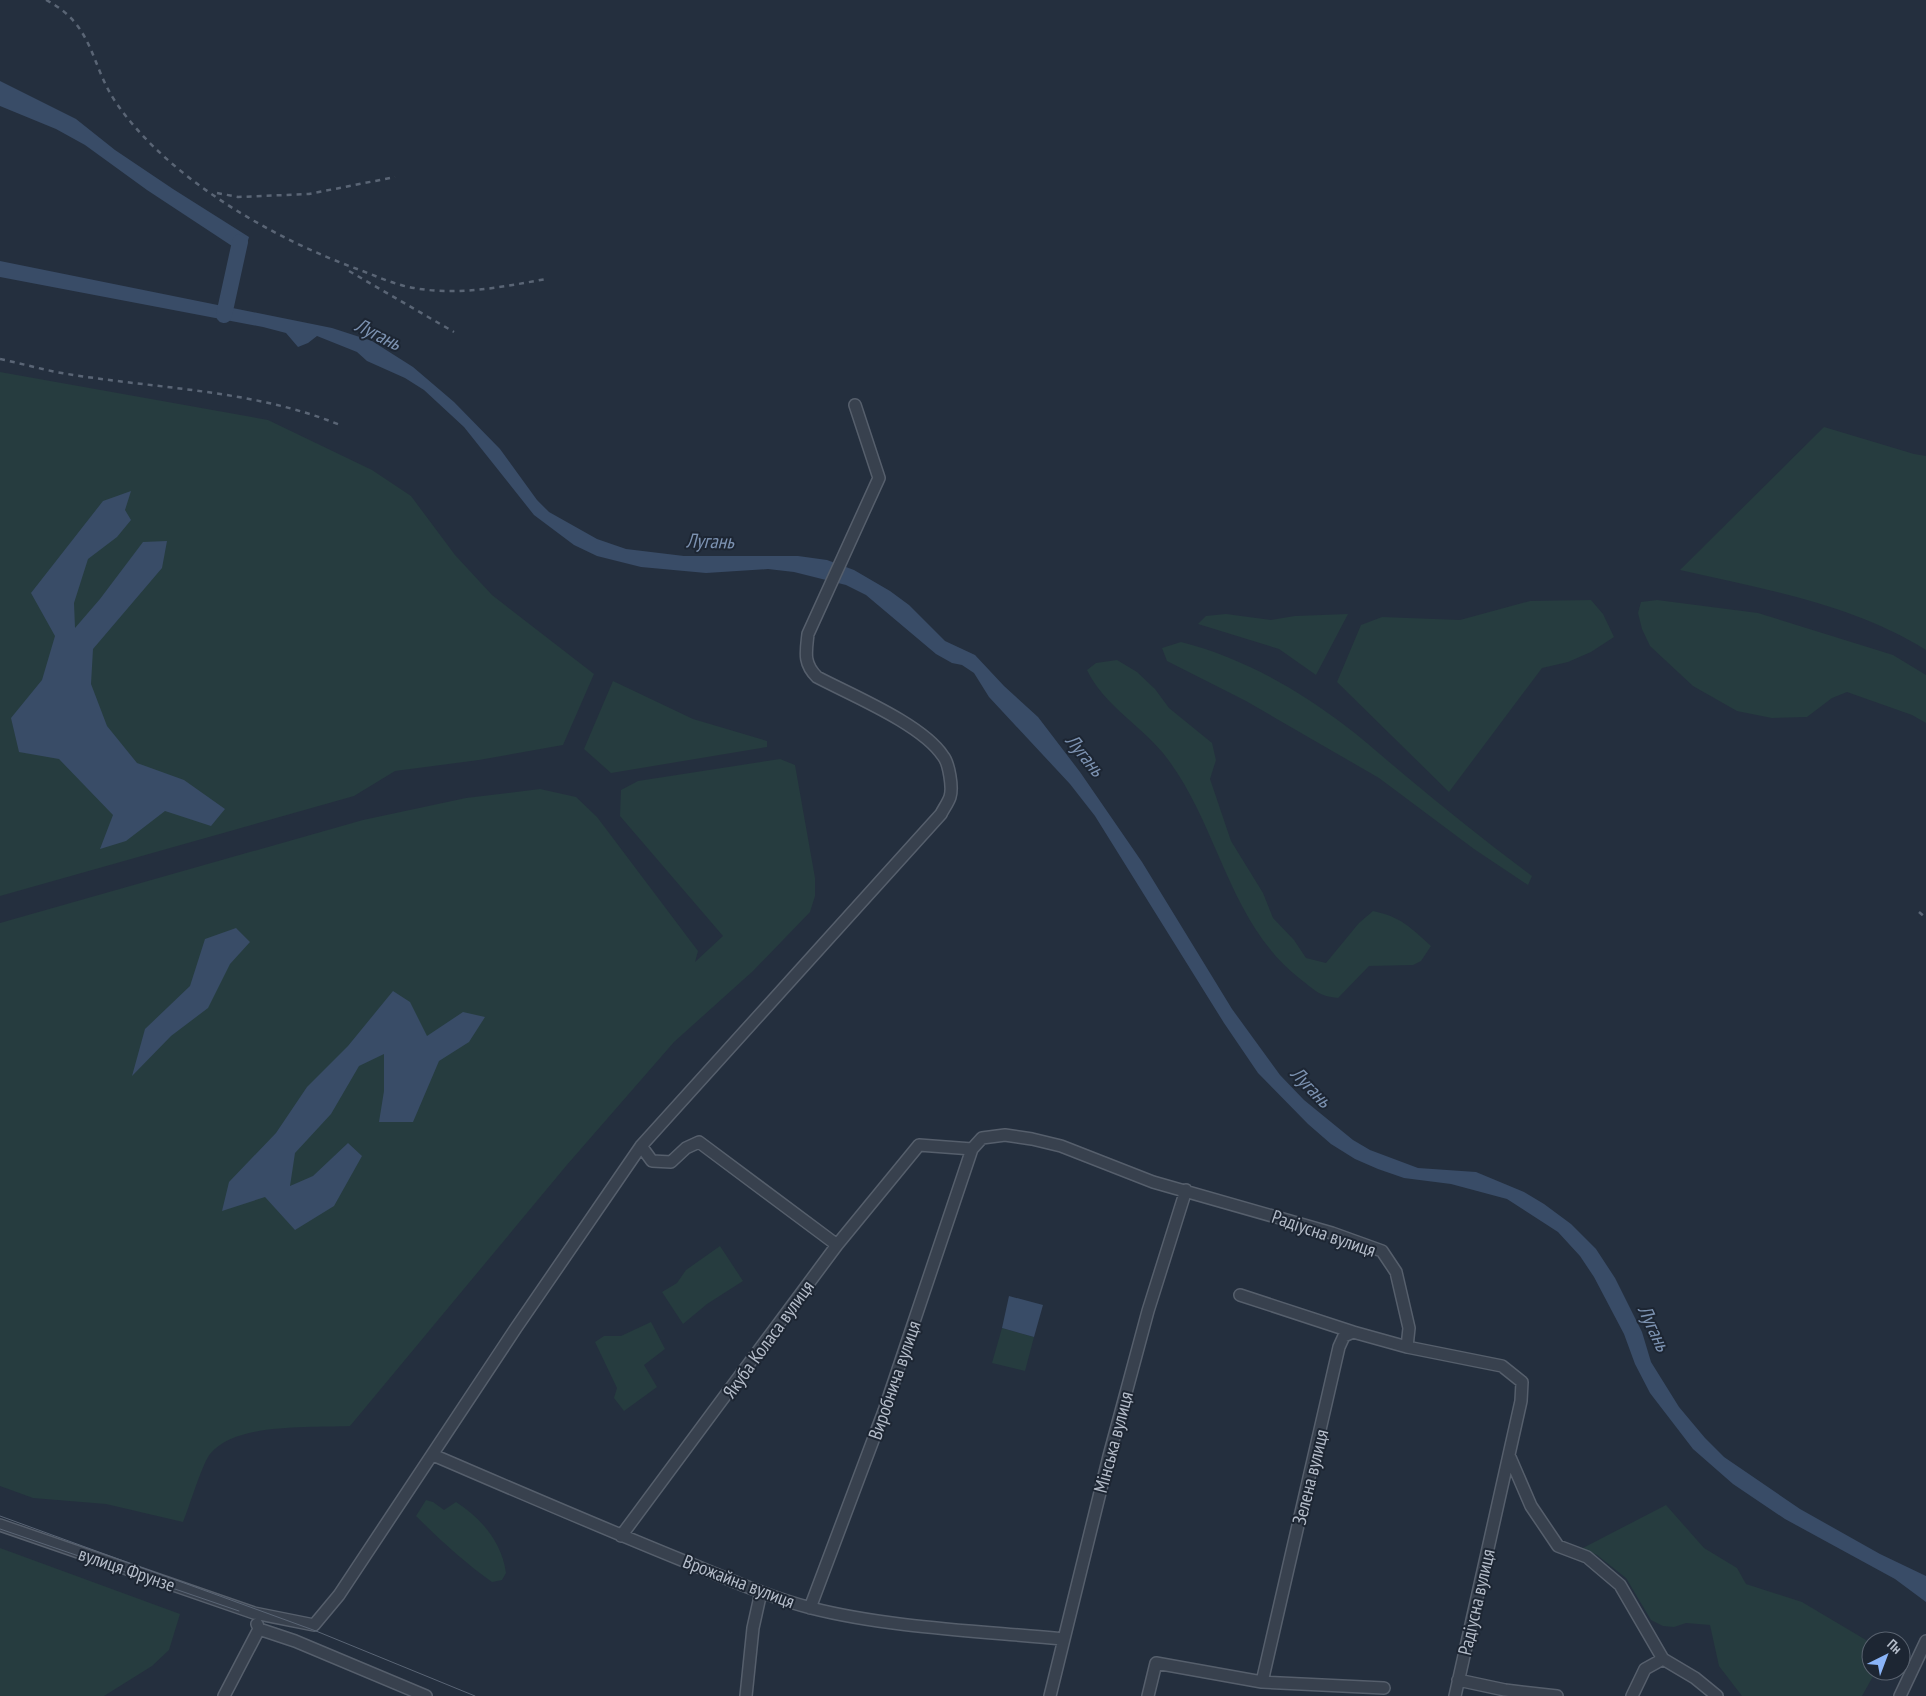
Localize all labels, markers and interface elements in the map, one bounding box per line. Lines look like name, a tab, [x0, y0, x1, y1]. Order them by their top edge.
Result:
water label: Лугань	[350, 311, 406, 357]
water label: Лугань	[685, 528, 736, 554]
water label: Лугань	[1059, 728, 1111, 783]
water label: Лугань	[1284, 1060, 1338, 1114]
street label: Радіусна вулиця	[1269, 1204, 1379, 1262]
street label: Якуба Коласа вулиця	[717, 1275, 819, 1403]
water label: Лугань	[1632, 1300, 1676, 1356]
street label: Виробнича вулиця	[862, 1317, 926, 1443]
street label: Мінська вулиця	[1088, 1389, 1138, 1495]
street label: Зелена вулиця	[1287, 1427, 1333, 1527]
street label: вулиця Фрунзе	[76, 1541, 179, 1597]
street label: Радіусна вулиця	[1452, 1547, 1500, 1657]
street label: Врожайна вулиця	[680, 1549, 798, 1613]
north arrow	[1861, 1631, 1911, 1681]
text: Пн	[1884, 1635, 1906, 1658]

